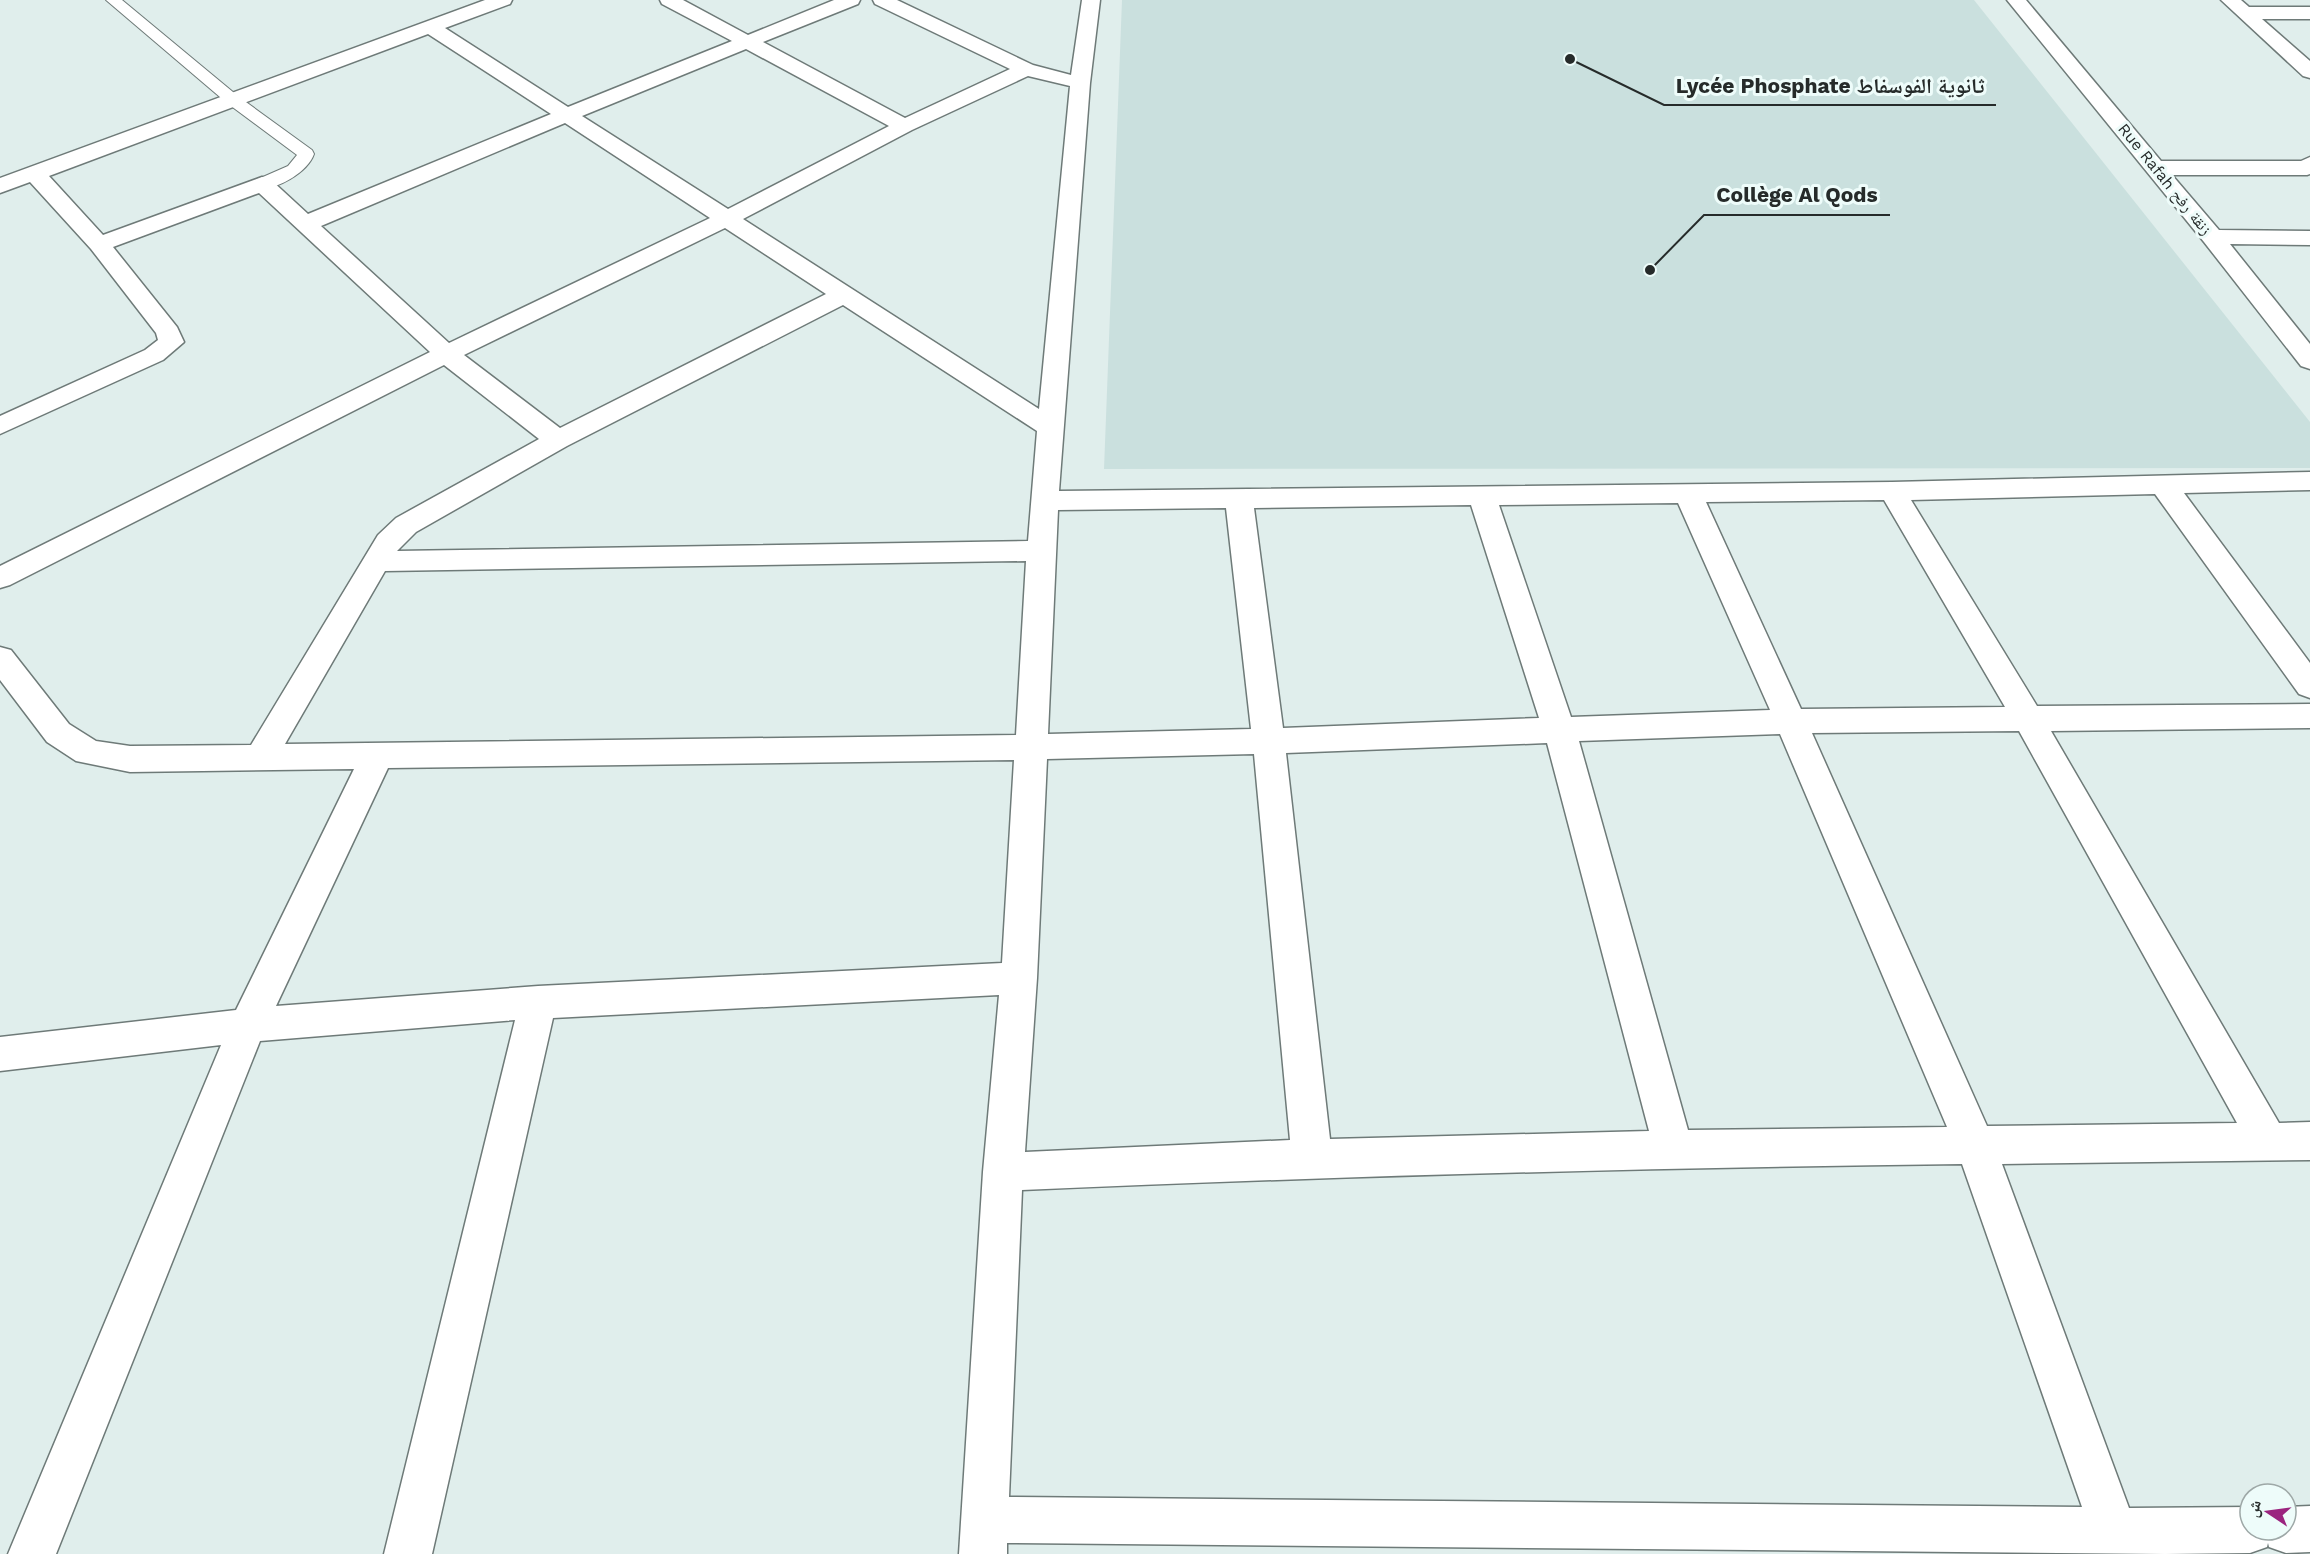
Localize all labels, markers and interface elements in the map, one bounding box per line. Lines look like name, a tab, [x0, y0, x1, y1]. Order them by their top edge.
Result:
callout: Lycée Phosphate ثانوية الفوسفاط	[1664, 66, 1996, 105]
text: Lycée Phosphate ثانوية الفوسفاط	[1676, 73, 1985, 98]
street label: Rue Rafah زنقة رفح	[2113, 119, 2216, 239]
callout: Collège Al Qods	[1704, 176, 1890, 215]
text: Collège Al Qods	[1716, 182, 1878, 207]
north arrow	[2238, 1482, 2298, 1542]
text: ش	[2243, 1498, 2265, 1519]

